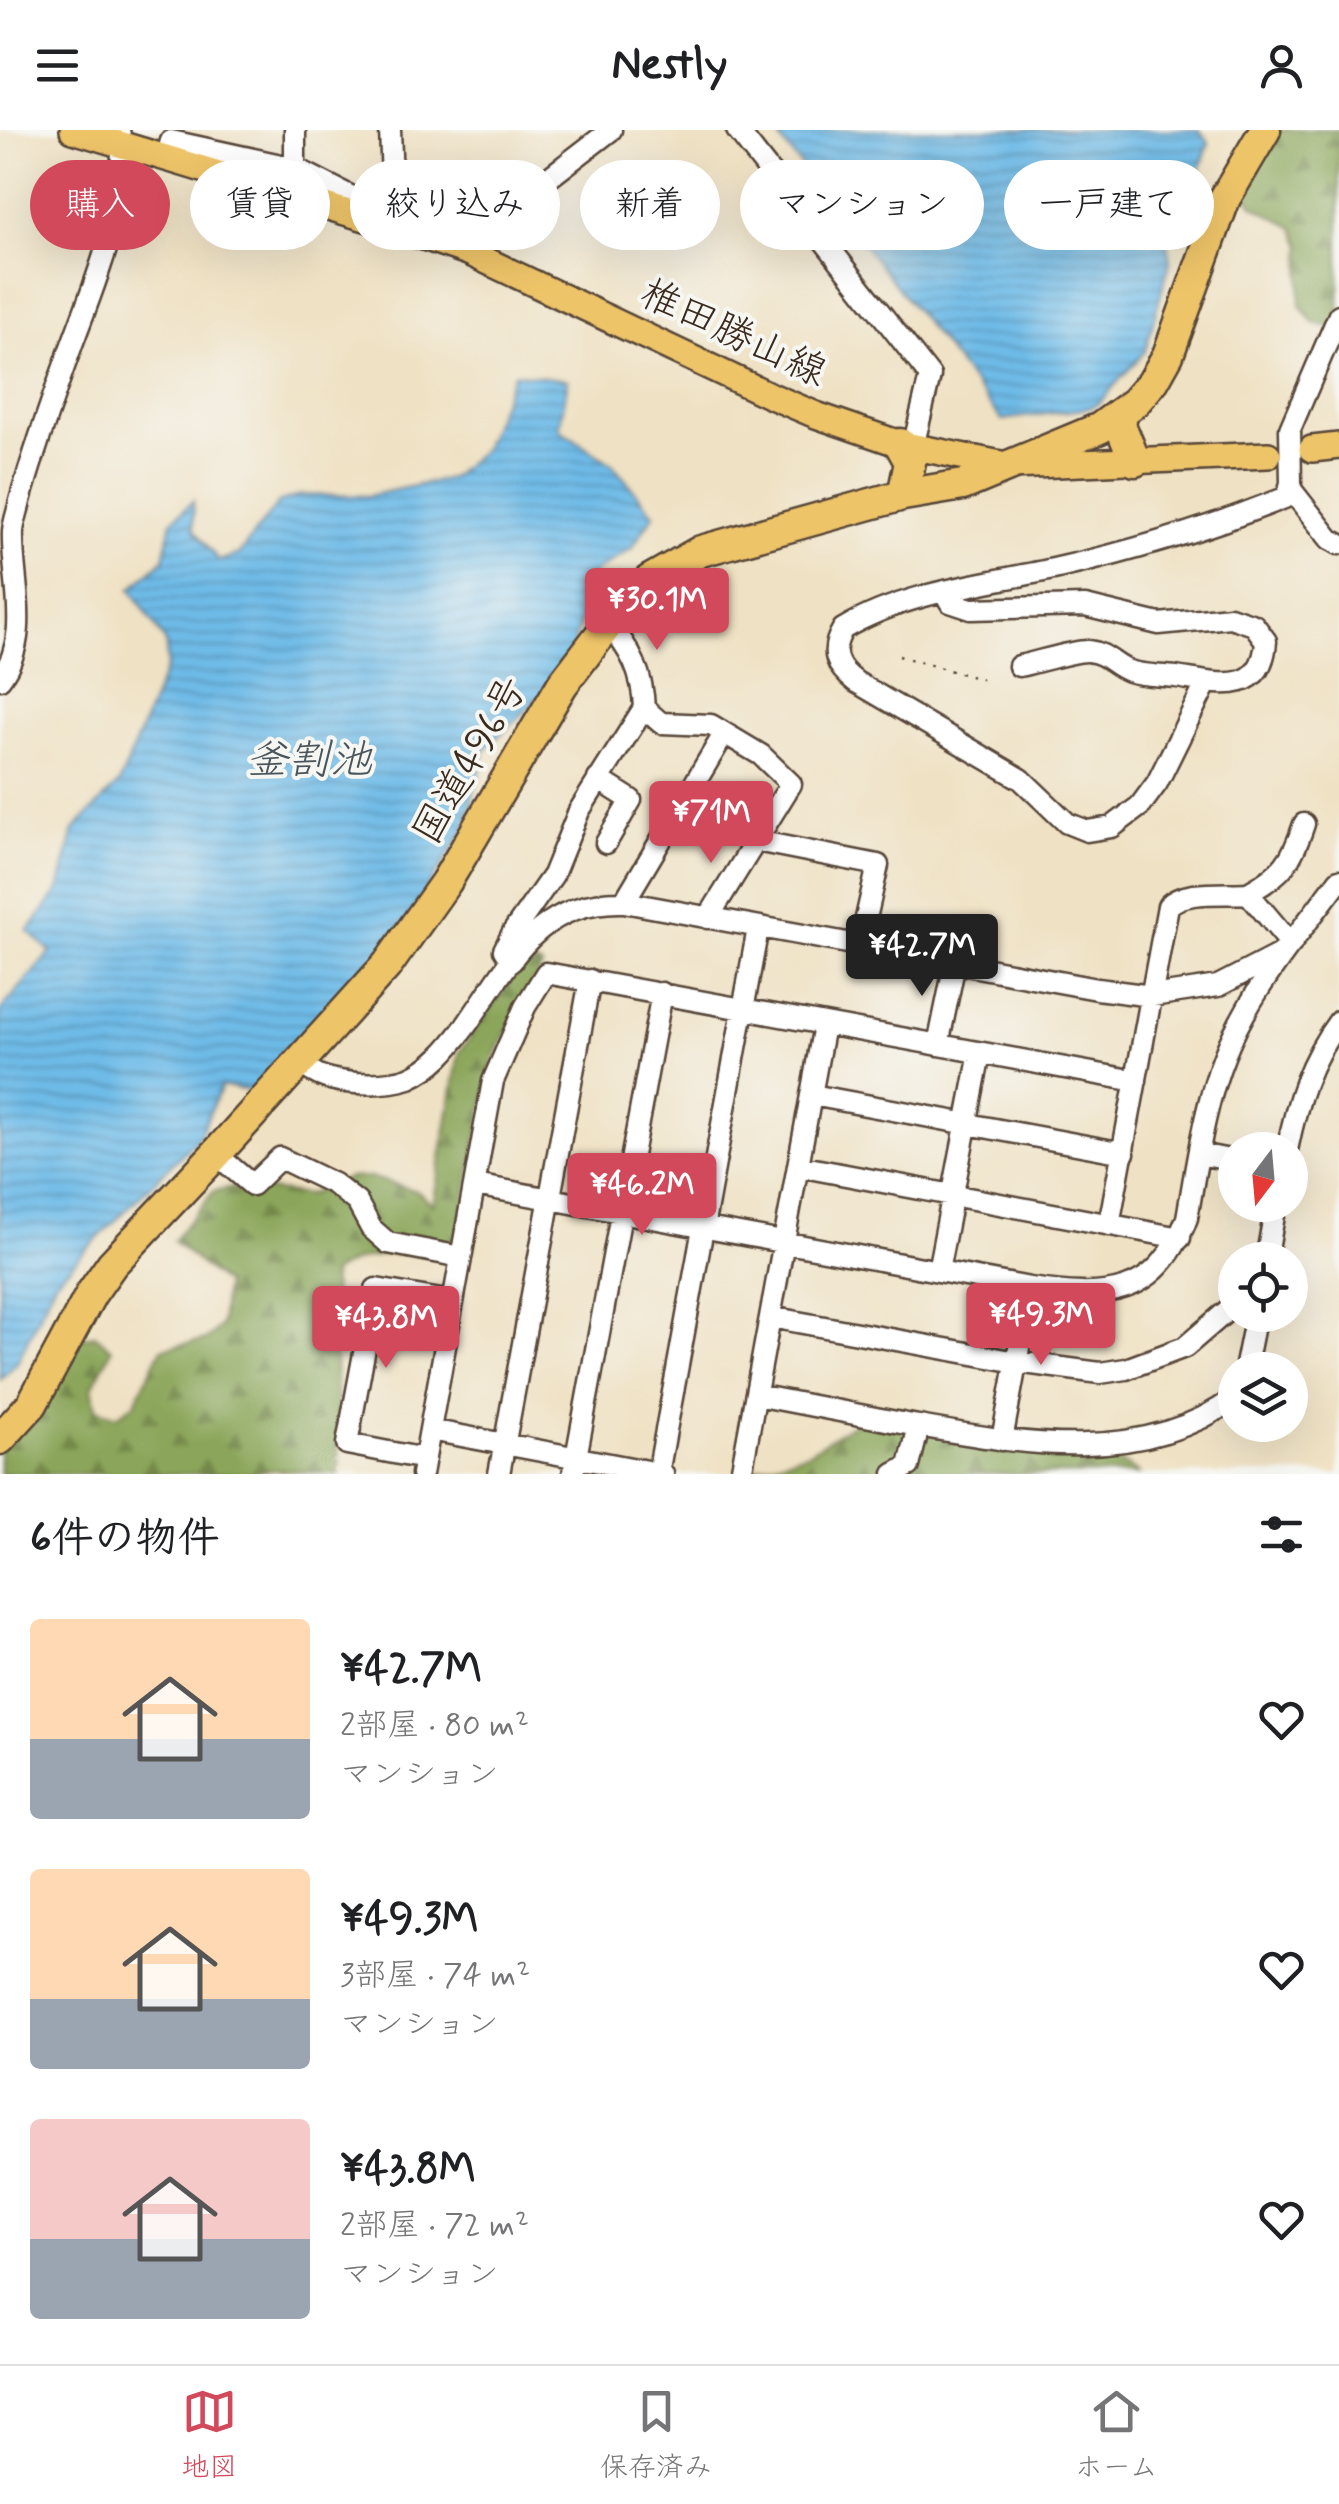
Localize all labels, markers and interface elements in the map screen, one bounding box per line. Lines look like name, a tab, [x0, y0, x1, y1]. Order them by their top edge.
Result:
text: Nestly	[611, 36, 728, 95]
icon: menu	[30, 38, 85, 93]
icon: person	[1254, 38, 1309, 93]
chip: 購入	[30, 160, 170, 250]
chip: 賃貸	[190, 160, 330, 250]
chip: 絞り込み	[350, 160, 560, 250]
chip: 新着	[580, 160, 720, 250]
chip: マンション	[740, 160, 984, 250]
chip: 一戸建て	[1004, 160, 1214, 250]
street label: 椎田勝山線	[631, 268, 835, 400]
pin: ¥30.1M	[576, 568, 738, 653]
text: ¥30.1M	[607, 579, 707, 621]
street label: 国道496号	[402, 667, 540, 855]
water label: 釜割池	[246, 734, 373, 789]
pin: ¥71M	[652, 781, 770, 866]
text: ¥71M	[671, 792, 751, 834]
pin: ¥42.7M	[841, 914, 1003, 999]
text: ¥42.7M	[868, 925, 976, 967]
north arrow	[1218, 1132, 1308, 1222]
map controls	[1218, 1132, 1308, 1442]
pin: ¥46.2M	[561, 1153, 723, 1238]
text: ¥46.2M	[589, 1164, 695, 1206]
button: locate	[1218, 1242, 1308, 1332]
pin: ¥49.3M	[960, 1283, 1122, 1368]
pin: ¥43.8M	[305, 1286, 467, 1371]
text: ¥49.3M	[988, 1294, 1094, 1336]
text: ¥43.8M	[334, 1297, 438, 1339]
button: layers	[1218, 1352, 1308, 1442]
icon: filters	[1254, 1507, 1309, 1562]
text: 6件の物件	[30, 1512, 220, 1567]
text: ¥42.7M	[340, 1643, 482, 1698]
icon: home	[110, 1659, 230, 1779]
icon: heart	[1254, 1692, 1309, 1747]
text: 2部屋 · 80 m²	[340, 1705, 529, 1747]
text: マンション	[340, 1754, 499, 1796]
text: ¥49.3M	[340, 1893, 478, 1948]
icon: home	[110, 1909, 230, 2029]
icon: heart	[1254, 1942, 1309, 1997]
text: 3部屋 · 74 m²	[340, 1955, 530, 1997]
text: マンション	[340, 2004, 499, 2046]
text: ¥43.8M	[340, 2143, 476, 2198]
icon: home	[110, 2159, 230, 2279]
icon: heart	[1254, 2192, 1309, 2247]
text: 2部屋 · 72 m²	[340, 2205, 529, 2247]
text: マンション	[340, 2254, 499, 2296]
tab: 地図	[181, 2384, 237, 2487]
tab: 保存済み	[600, 2384, 712, 2487]
tab: ホーム	[1075, 2384, 1158, 2487]

